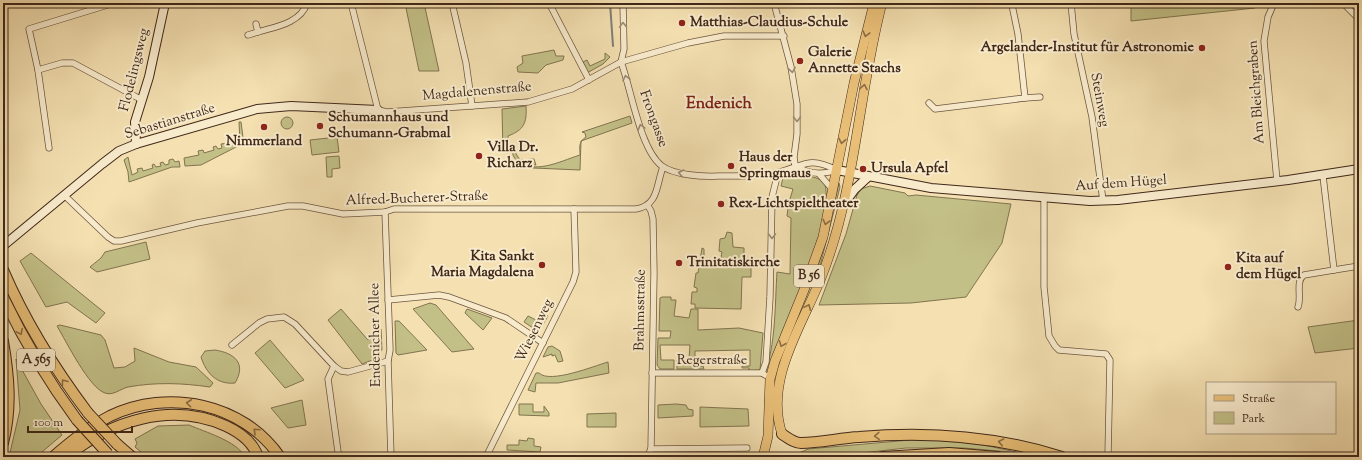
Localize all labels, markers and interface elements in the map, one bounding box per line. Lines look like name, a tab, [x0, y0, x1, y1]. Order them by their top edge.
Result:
place label: Matthias-Claudius-Schule	[690, 13, 849, 33]
marker: Matthias-Claudius-Schule	[677, 18, 687, 28]
one-way arrow	[619, 22, 627, 28]
street label: Flodelingsweg	[115, 26, 155, 114]
one-way arrow	[862, 30, 871, 37]
place label: Argelander-Institut für Astronomie	[980, 38, 1194, 58]
street label: Am Bleichgraben	[1243, 39, 1271, 145]
place label: Galerie Annette Stachs	[808, 43, 901, 79]
marker: Argelander-Institut für Astronomie	[1197, 43, 1207, 53]
marker: Galerie Annette Stachs	[795, 56, 805, 66]
one-way arrow	[787, 67, 796, 73]
street label: Steinweg	[1084, 71, 1114, 129]
one-way arrow	[623, 75, 631, 81]
street label: Magdalenenstraße	[422, 77, 532, 107]
one-way arrow	[859, 84, 868, 91]
street label: Frongasse	[633, 88, 673, 150]
district label: Endenich	[686, 93, 752, 116]
street label: Sebastianstraße	[122, 99, 218, 145]
place label: Schumannhaus und Schumann-Grabmal	[328, 108, 451, 144]
one-way arrow	[793, 116, 801, 122]
marker: Schumannhaus und Schumann-Grabmal	[315, 121, 325, 131]
marker: Nimmerland	[259, 122, 269, 132]
one-way arrow	[637, 123, 645, 130]
place label: Nimmerland	[226, 132, 302, 152]
place label: Villa Dr. Richarz	[487, 138, 539, 174]
one-way arrow	[839, 138, 847, 144]
place label: Haus der Springmaus	[739, 148, 811, 184]
marker: Villa Dr. Richarz	[474, 151, 484, 161]
place label: Ursula Apfel	[871, 159, 949, 179]
marker: Haus der Springmaus	[726, 161, 736, 171]
marker: Ursula Apfel	[858, 164, 868, 174]
one-way arrow	[678, 169, 684, 177]
street label: Auf dem Hügel	[1074, 171, 1168, 197]
street label: Alfred-Bucherer-Straße	[345, 187, 489, 211]
place label: Rex-Lichtspieltheater	[729, 194, 859, 214]
marker: Rex-Lichtspieltheater	[716, 199, 726, 209]
one-way arrow	[823, 219, 831, 225]
one-way arrow	[768, 233, 776, 239]
place label: Kita Sankt Maria Magdalena	[431, 247, 535, 283]
place label: Kita auf dem Hügel	[1236, 249, 1301, 285]
place label: Trinitatiskirche	[687, 253, 781, 273]
marker: Trinitatiskirche	[674, 258, 684, 268]
marker: Kita Sankt Maria Magdalena	[537, 260, 547, 270]
marker: Kita auf dem Hügel	[1223, 262, 1233, 272]
road number: B 56	[794, 265, 824, 287]
street label: Brahmsstraße	[630, 269, 652, 351]
street label: Endenicher Allee	[365, 283, 387, 387]
street label: Wiesenweg	[511, 296, 559, 366]
one-way arrow	[803, 304, 811, 311]
one-way arrow	[15, 328, 23, 335]
one-way arrow	[778, 340, 786, 347]
road number: A 565	[17, 349, 55, 371]
street label: Regerstraße	[677, 351, 747, 371]
one-way arrow	[62, 379, 69, 386]
legend	[1206, 382, 1336, 434]
text: Straße	[1242, 390, 1276, 408]
one-way arrow	[186, 399, 192, 408]
scale bar	[28, 408, 132, 434]
text: Park	[1242, 410, 1265, 428]
text: 100 m	[34, 414, 63, 432]
one-way arrow	[253, 429, 261, 436]
one-way arrow	[874, 431, 880, 440]
one-way arrow	[998, 438, 1004, 446]

